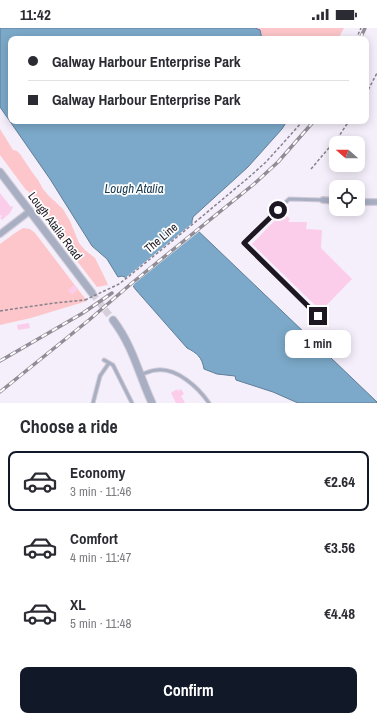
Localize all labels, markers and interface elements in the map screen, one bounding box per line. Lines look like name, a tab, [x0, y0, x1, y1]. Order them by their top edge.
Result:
text: 11:42	[20, 4, 51, 25]
text: Galway Harbour Enterprise Park	[52, 51, 241, 72]
text: Galway Harbour Enterprise Park	[52, 89, 241, 110]
north arrow	[329, 136, 365, 172]
map controls	[329, 136, 365, 216]
water label: Lough Atalia	[104, 180, 164, 197]
button: locate	[329, 180, 365, 216]
street label: Lough Atalia Road	[24, 189, 86, 263]
route start	[269, 201, 287, 219]
street label: The Line	[141, 219, 181, 257]
route end	[309, 307, 327, 325]
callout: 1 min	[285, 330, 351, 358]
text: 1 min	[304, 335, 332, 352]
text: Choose a ride	[20, 414, 118, 439]
text: Economy	[70, 462, 125, 483]
icon: car	[22, 463, 58, 499]
text: €2.64	[324, 471, 355, 492]
text: 3 min · 11:46	[70, 483, 131, 500]
text: Comfort	[70, 528, 118, 549]
icon: car	[22, 529, 58, 565]
text: €3.56	[324, 537, 355, 558]
text: 4 min · 11:47	[70, 549, 131, 566]
text: XL	[70, 594, 86, 615]
icon: car	[22, 595, 58, 631]
text: €4.48	[324, 603, 355, 624]
text: 5 min · 11:48	[70, 615, 131, 632]
button: Confirm	[20, 667, 357, 713]

